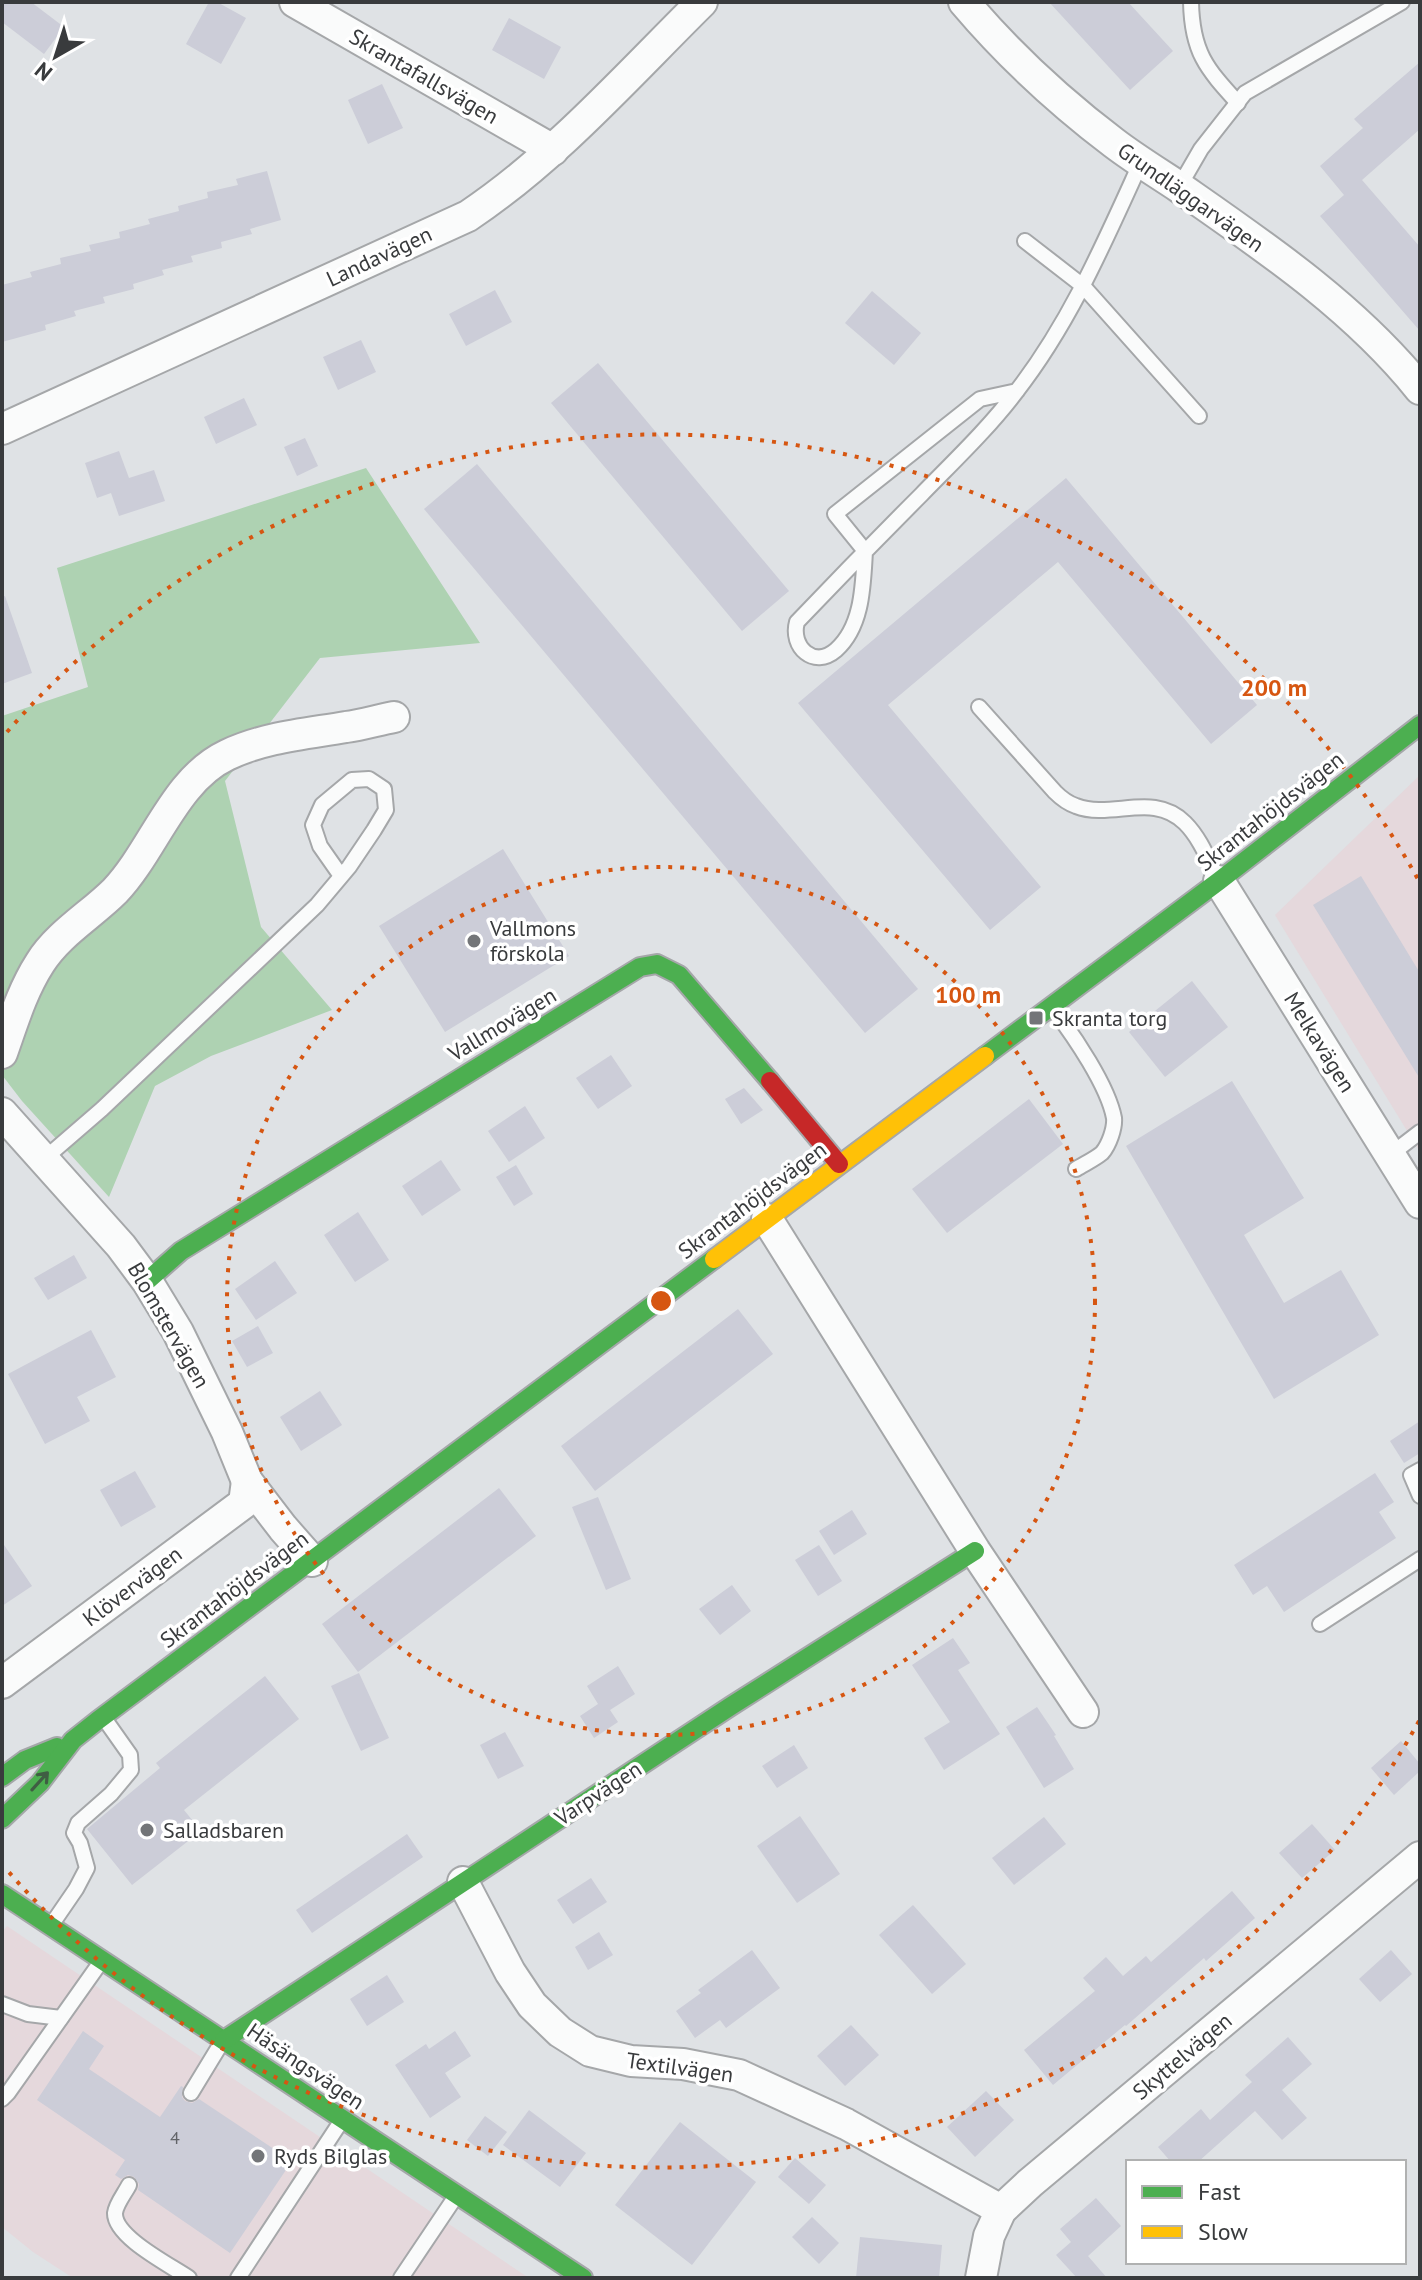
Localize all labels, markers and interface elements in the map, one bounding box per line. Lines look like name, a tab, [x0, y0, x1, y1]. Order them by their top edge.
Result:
north arrow	[16, 16, 96, 96]
street label: Skrantafallsvägen	[344, 22, 504, 130]
text: N	[29, 56, 58, 87]
street label: Grundläggarvägen	[1112, 136, 1270, 258]
street label: Landavägen	[322, 219, 436, 293]
text: 200 m	[1241, 672, 1307, 703]
street label: Skrantahöjdsvägen	[1191, 745, 1349, 877]
place label: Vallmons förskola	[489, 914, 576, 967]
marker: Vallmons förskola	[465, 932, 483, 950]
text: 100 m	[935, 979, 1001, 1010]
street label: Vallmovägen	[442, 981, 561, 1068]
street label: Melkavägen	[1278, 987, 1362, 1097]
place label: Skranta torg	[1052, 1004, 1167, 1032]
marker: Skranta torg	[1027, 1009, 1045, 1027]
street label: Skrantahöjdsvägen	[672, 1135, 832, 1265]
street label: Blomstervägen	[122, 1257, 216, 1393]
centre of rings	[647, 1287, 675, 1315]
street label: Skrantahöjdsvägen	[154, 1524, 314, 1654]
street label: Klövervägen	[77, 1540, 187, 1632]
street label: Varpvägen	[548, 1755, 647, 1832]
one-way arrow	[30, 1771, 49, 1791]
place label: Salladsbaren	[163, 1816, 284, 1844]
marker: Salladsbaren	[138, 1821, 156, 1839]
street label: Skyttelvägen	[1127, 2006, 1237, 2106]
street label: Häsängsvägen	[242, 2016, 370, 2116]
street label: Textilvägen	[625, 2046, 735, 2088]
house number: 4	[170, 2126, 180, 2149]
place label: Ryds Bilglas	[274, 2142, 387, 2170]
marker: Ryds Bilglas	[249, 2147, 267, 2165]
legend	[1126, 2160, 1406, 2264]
text: Fast	[1198, 2176, 1241, 2207]
text: Slow	[1198, 2216, 1248, 2247]

